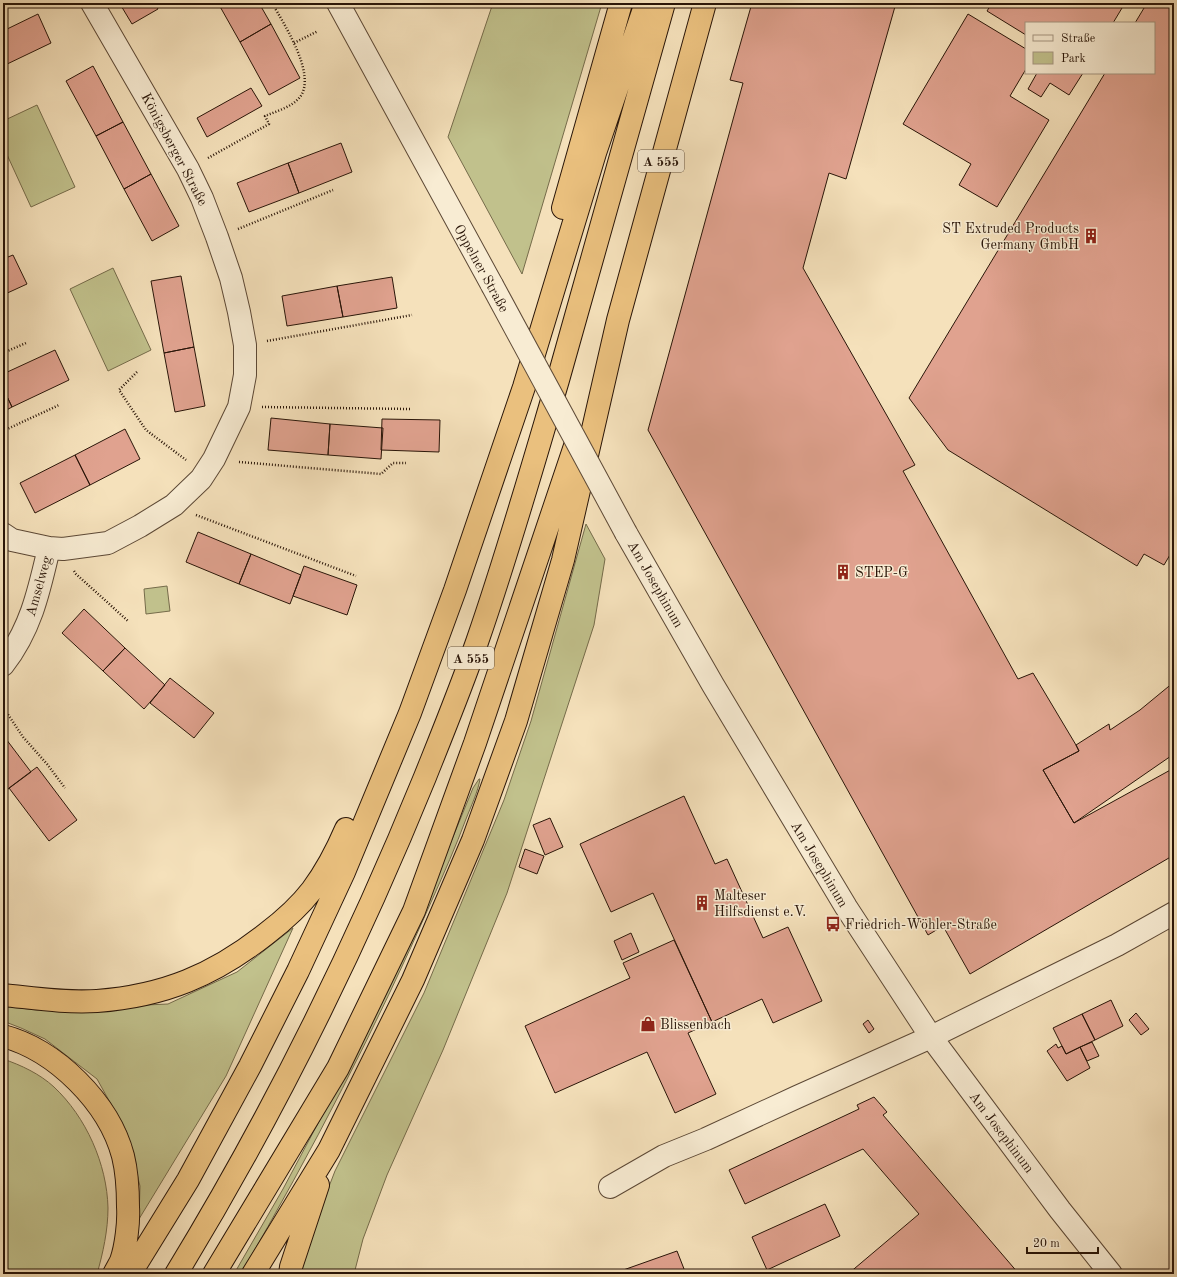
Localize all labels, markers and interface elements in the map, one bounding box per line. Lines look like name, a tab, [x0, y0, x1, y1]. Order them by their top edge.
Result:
legend	[1025, 22, 1155, 74]
text: Straße	[1061, 33, 1096, 45]
text: Park	[1061, 53, 1086, 65]
street label: Königsberger Straße	[138, 91, 210, 208]
road number: A 555	[638, 150, 684, 172]
street label: Oppelner Straße	[451, 222, 511, 315]
place label: ST Extruded Products Germany GmbH	[942, 222, 1079, 252]
building icon: ST Extruded Products Germany GmbH	[1082, 227, 1100, 245]
street label: Am Josephinum	[625, 539, 686, 630]
street label: Amselweg	[24, 554, 54, 618]
building icon: STEP-G	[834, 563, 852, 581]
place label: STEP-G	[855, 566, 908, 580]
road number: A 555	[448, 647, 494, 669]
street label: Am Josephinum	[788, 819, 850, 910]
place label: Malteser Hilfsdienst e.V.	[714, 889, 806, 919]
building icon: Malteser Hilfsdienst e.V.	[693, 894, 711, 912]
bus stop icon: Friedrich-Wöhler-Straße	[824, 915, 842, 933]
place label: Friedrich-Wöhler-Straße	[845, 918, 997, 932]
shop icon: Blissenbach	[639, 1015, 657, 1033]
place label: Blissenbach	[660, 1018, 732, 1032]
street label: Am Josephinum	[966, 1089, 1036, 1176]
scale bar	[1027, 1229, 1098, 1255]
text: 20 m	[1033, 1238, 1060, 1250]

